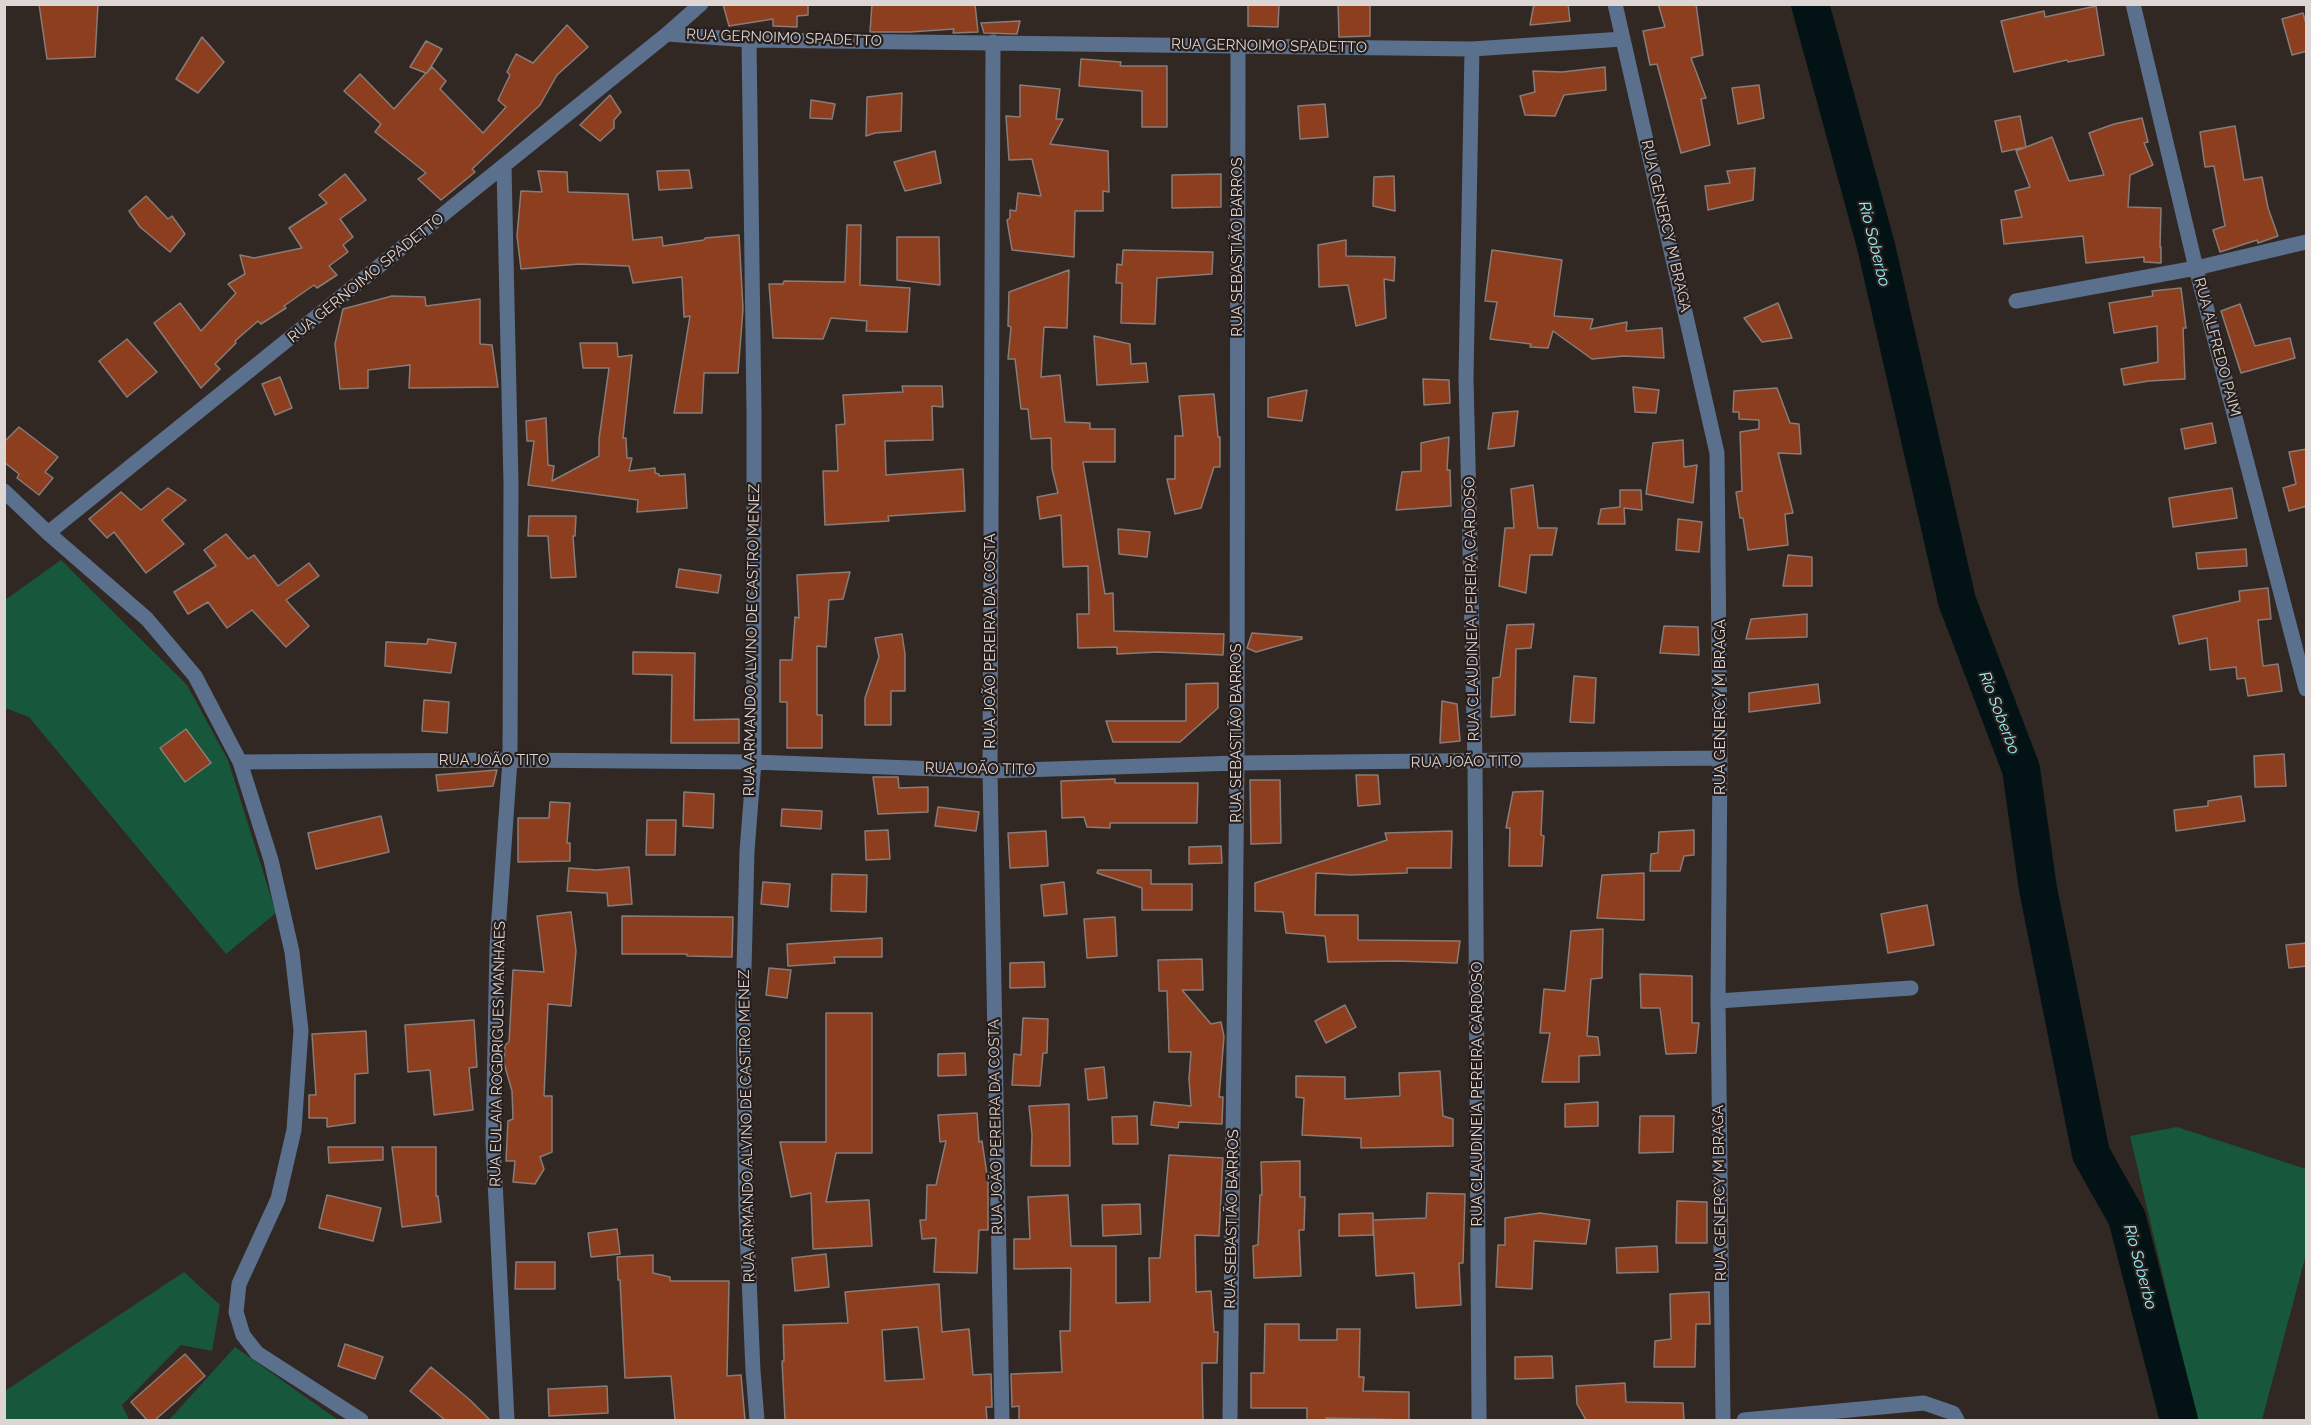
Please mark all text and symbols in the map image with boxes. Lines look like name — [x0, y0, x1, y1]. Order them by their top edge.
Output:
street label: RUA GERNOIMO SPADETTO — [686, 26, 882, 50]
street label: RUA GERNOIMO SPADETTO — [1171, 35, 1367, 57]
street label: RUA GENERCY M BRAGA — [1637, 138, 1695, 314]
street label: RUA SEBASTIÃO BARROS — [1228, 157, 1246, 337]
water label: Rio Soberbo — [1854, 199, 1894, 289]
street label: RUA GERNOIMO SPADETTO — [284, 209, 448, 347]
street label: RUA ALFREDO PAIM — [2190, 276, 2244, 418]
street label: RUA CLAUDINEIA PEREIRA CARDOSO — [1461, 476, 1483, 742]
street label: RUA ARMANDO ALVINO DE CASTRO MENEZ — [740, 484, 764, 796]
street label: RUA JOÃO PEREIRA DA COSTA — [981, 533, 999, 749]
street label: RUA GENERCY M BRAGA — [1711, 619, 1729, 795]
street label: RUA SEBASTIÃO BARROS — [1227, 643, 1245, 823]
water label: Rio Soberbo — [1974, 669, 2024, 757]
street label: RUA JOÃO TITO — [439, 751, 549, 769]
street label: RUA JOÃO TITO — [1411, 752, 1521, 772]
street label: RUA JOÃO TITO — [925, 759, 1035, 779]
street label: RUA EULAIA ROGDRIGUES MANHAES — [487, 921, 509, 1187]
street label: RUA CLAUDINEIA PEREIRA CARDOSO — [1468, 962, 1486, 1226]
street label: RUA ARMANDO ALVINO DE CASTRO MENEZ — [735, 970, 759, 1282]
street label: RUA JOÃO PEREIRA DA COSTA — [985, 1019, 1007, 1235]
street label: RUA GENERCY M BRAGA — [1709, 1105, 1731, 1281]
street label: RUA SEBASTIÃO BARROS — [1221, 1129, 1243, 1309]
water label: Rio Soberbo — [2119, 1222, 2161, 1312]

